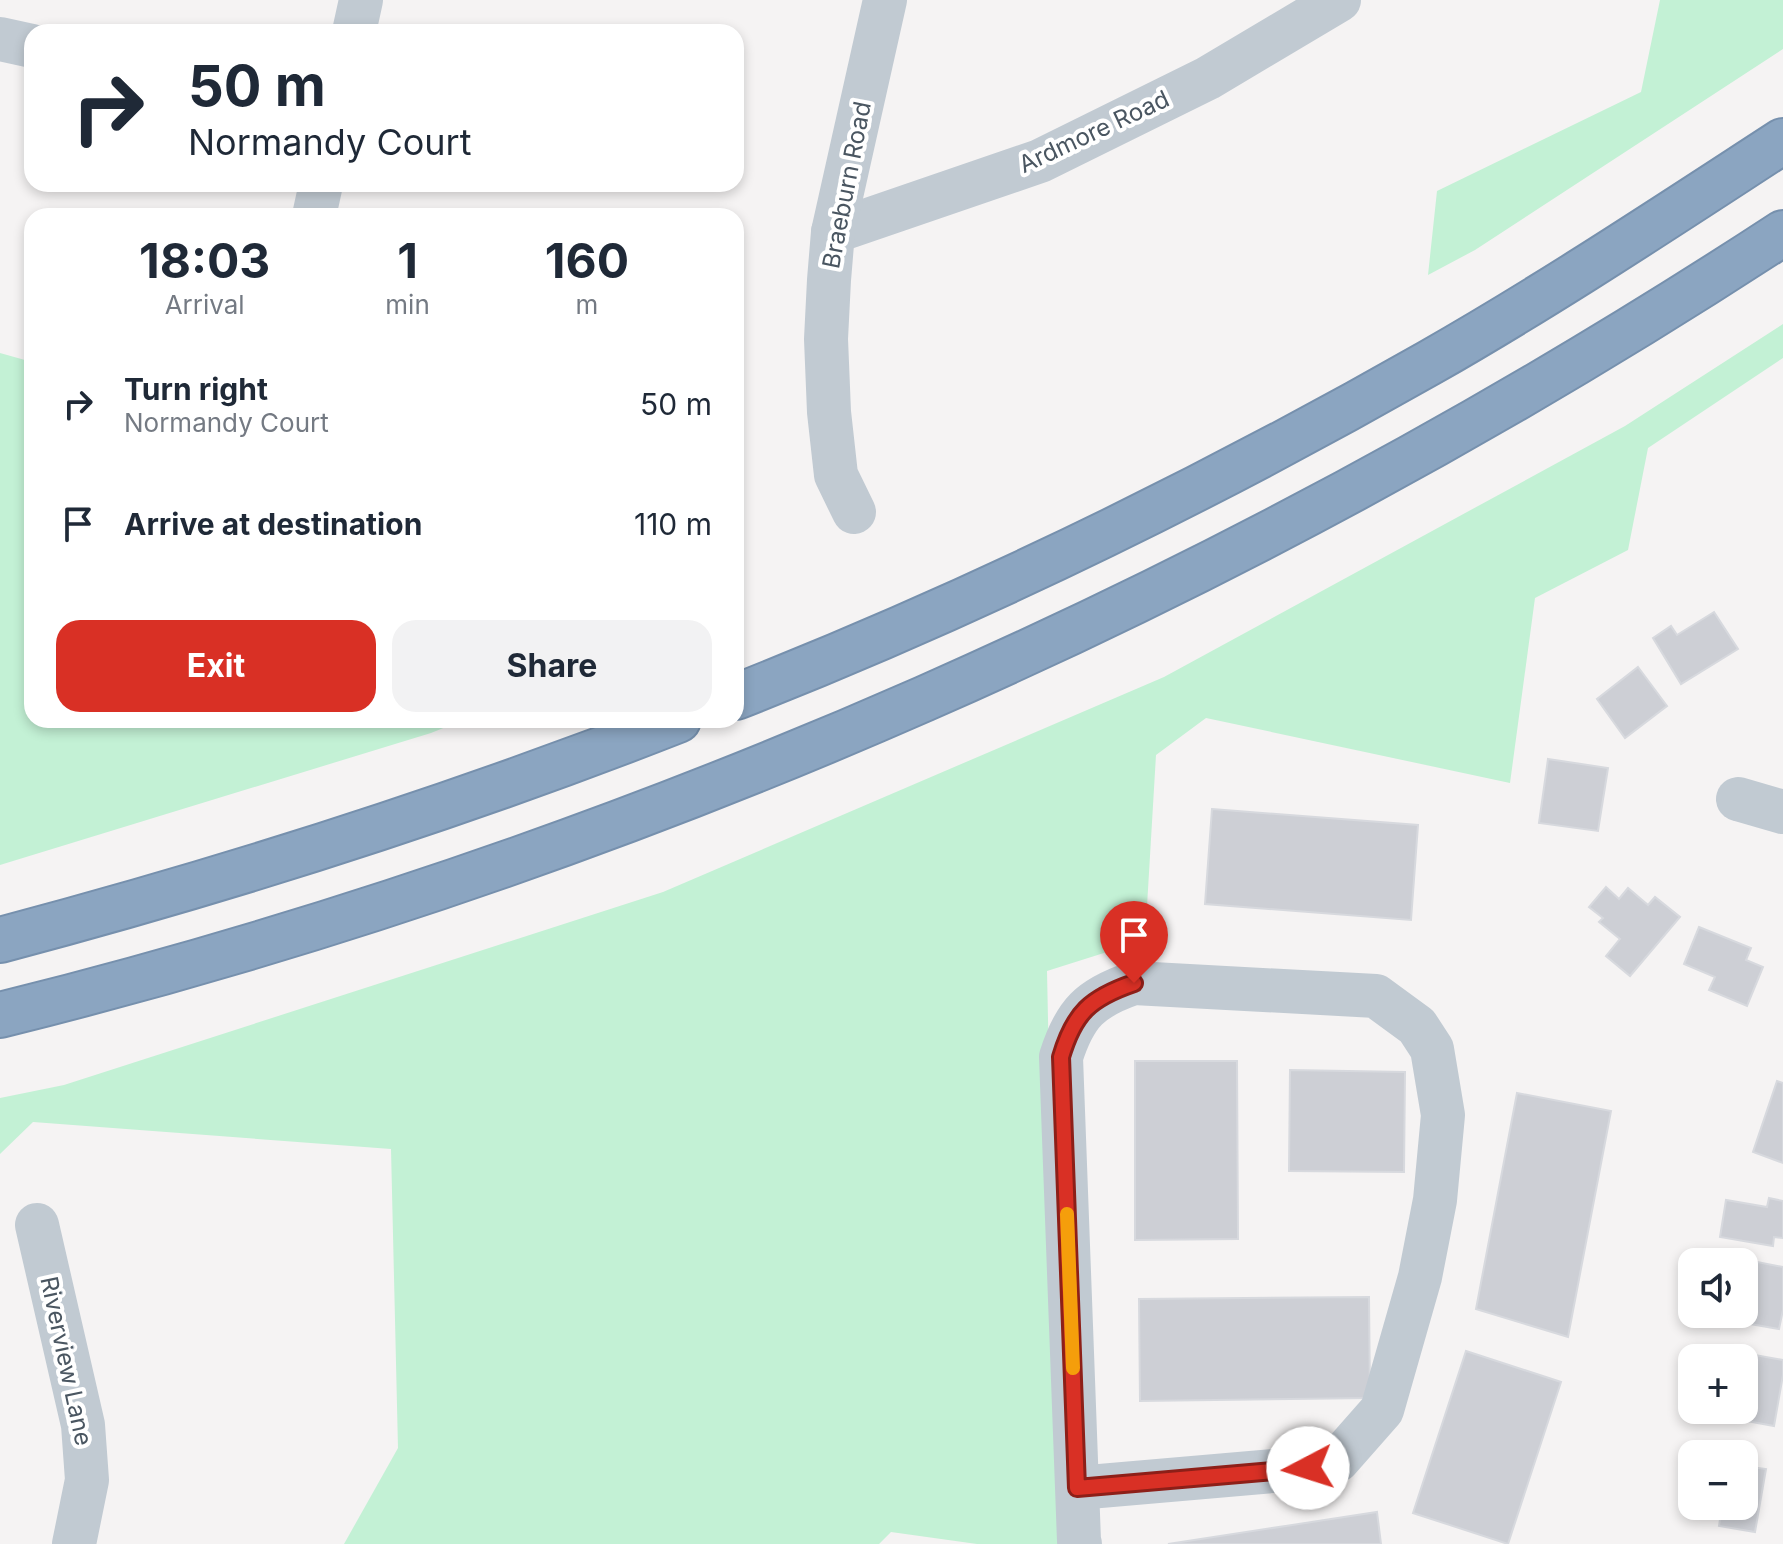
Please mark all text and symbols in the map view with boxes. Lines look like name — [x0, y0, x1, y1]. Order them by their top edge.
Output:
text: 50 m — [188, 52, 326, 120]
icon: right — [56, 56, 160, 160]
street label: Ardmore Road — [1014, 84, 1174, 179]
street label: Braeburn Road — [816, 99, 877, 271]
text: Normandy Court — [188, 120, 471, 164]
text: 18:03 — [139, 231, 270, 290]
text: 1 — [397, 231, 418, 290]
text: 160 — [545, 231, 629, 290]
text: Arrival — [165, 289, 245, 320]
text: min — [385, 289, 430, 320]
text: m — [575, 289, 598, 320]
text: Turn right — [124, 371, 268, 407]
icon: right — [56, 382, 100, 426]
text: 50 m — [640, 386, 712, 422]
text: Normandy Court — [124, 407, 329, 438]
icon: arrive — [56, 502, 100, 546]
text: Arrive at destination — [124, 506, 422, 542]
text: 110 m — [634, 506, 712, 542]
button: Exit — [56, 620, 376, 712]
button: Share — [392, 620, 712, 712]
pin — [1100, 901, 1168, 983]
icon: arrive — [1112, 913, 1156, 957]
map controls — [1678, 1248, 1758, 1520]
button: sound — [1678, 1248, 1758, 1328]
street label: Riverview Lane — [34, 1274, 99, 1448]
button: + — [1678, 1344, 1758, 1424]
position arrow — [1266, 1426, 1350, 1510]
button: − — [1678, 1440, 1758, 1520]

